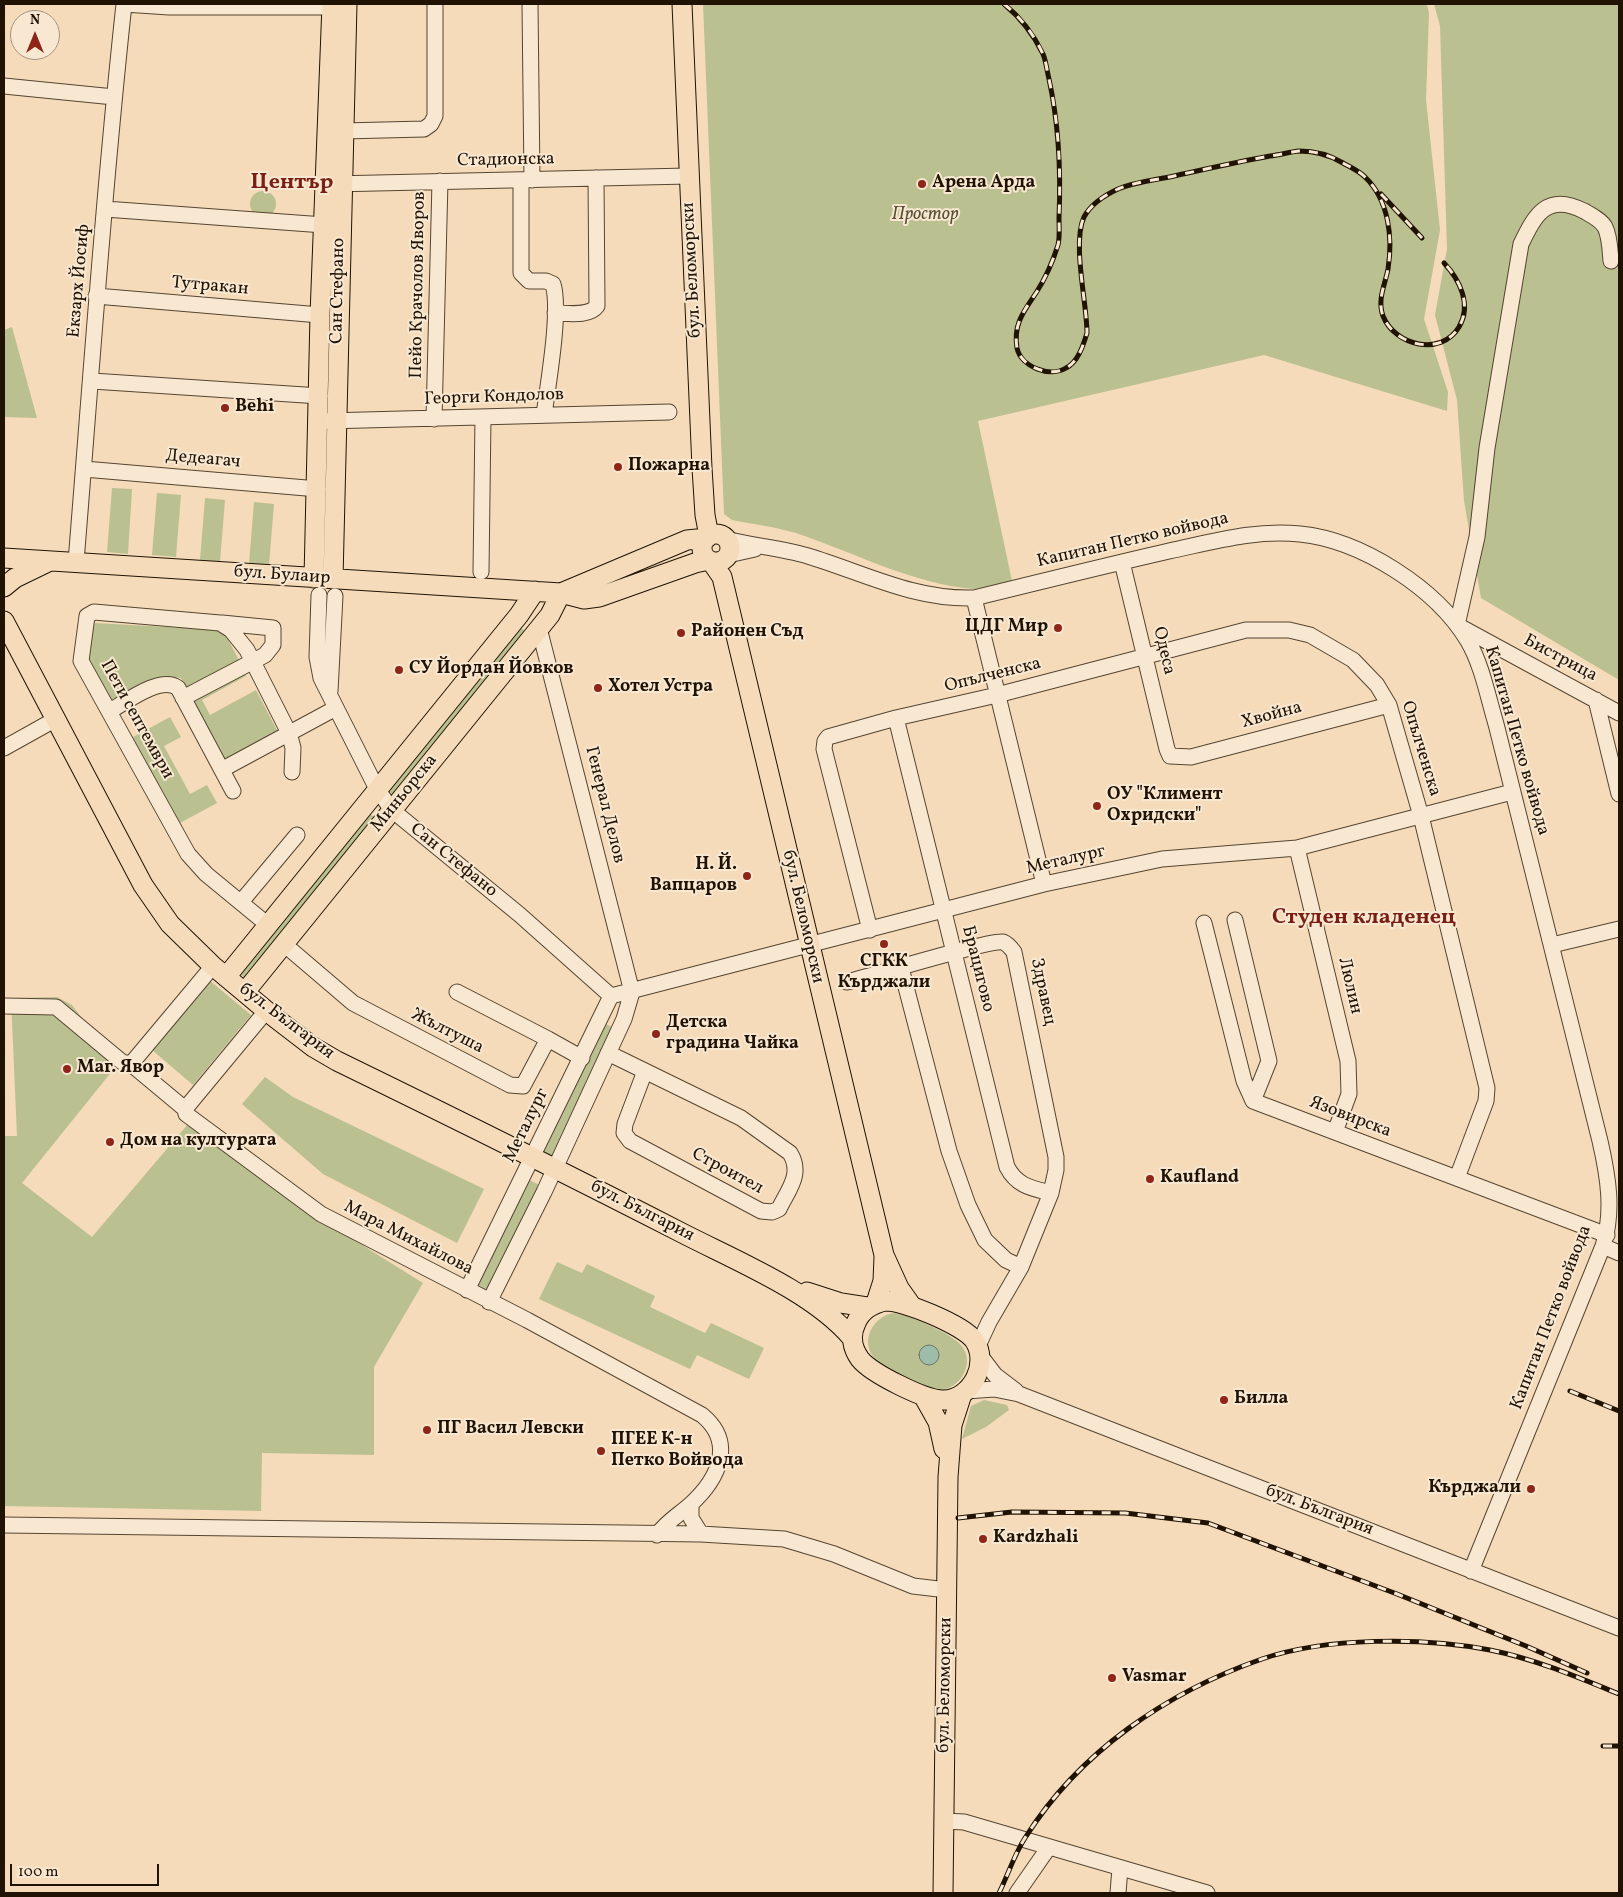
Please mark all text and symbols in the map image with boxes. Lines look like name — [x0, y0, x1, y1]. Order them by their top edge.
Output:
north arrow — [10, 10, 60, 60]
text: N — [30, 11, 40, 30]
street label: Стадионска — [457, 149, 555, 173]
district label: Център — [251, 171, 333, 197]
place label: Арена Арда — [932, 173, 1035, 195]
marker: Арена Арда — [916, 178, 928, 190]
street label: Пейо Крачолов Яворов — [407, 191, 431, 379]
street label: бул. Беломорски — [679, 202, 707, 338]
park label: Простор — [892, 205, 958, 227]
street label: Екзарх Йосиф — [64, 223, 96, 339]
street label: Сан Стефано — [327, 238, 351, 344]
street label: Тутракан — [171, 273, 249, 301]
street label: Георги Кондолов — [424, 385, 564, 411]
place label: Behi — [235, 397, 274, 419]
marker: Behi — [219, 402, 231, 414]
street label: Дедеагач — [165, 446, 241, 474]
place label: Пожарна — [628, 456, 710, 478]
marker: Пожарна — [612, 461, 624, 473]
street label: Капитан Петко войвода — [1035, 508, 1231, 574]
street label: бул. Булаир — [233, 562, 331, 590]
place label: ЦДГ Мир — [965, 617, 1048, 639]
place label: Районен Съд — [691, 622, 804, 644]
marker: ЦДГ Мир — [1052, 622, 1064, 634]
street label: Одеса — [1147, 625, 1179, 677]
marker: Районен Съд — [675, 627, 687, 639]
street label: Бистрица — [1519, 631, 1601, 687]
street label: Капитан Петко войвода — [1479, 644, 1553, 838]
street label: Опълченска — [942, 654, 1044, 698]
street label: Пети септември — [94, 657, 178, 783]
place label: СУ Йордан Йовков — [409, 659, 574, 681]
marker: СУ Йордан Йовков — [393, 664, 405, 676]
place label: Хотел Устра — [608, 677, 713, 699]
marker: Хотел Устра — [592, 682, 604, 694]
street label: Хвойна — [1239, 698, 1305, 734]
street label: Опълченска — [1395, 699, 1445, 799]
street label: Генерал Делов — [579, 744, 629, 866]
street label: Миньорска — [367, 751, 443, 837]
place label: ОУ "Климент Охридски" — [1107, 785, 1223, 828]
marker: ОУ "Климент Охридски" — [1091, 800, 1103, 812]
street label: Сан Стефано — [405, 819, 501, 903]
street label: Металург — [1024, 841, 1108, 881]
street label: бул. Беломорски — [776, 848, 828, 986]
place label: Н. Й. Вапцаров — [650, 855, 737, 898]
marker: Н. Й. Вапцаров — [741, 870, 753, 882]
district label: Студен кладенец — [1272, 906, 1456, 932]
street label: Брацигово — [956, 923, 998, 1015]
marker: СГКК Кърджали — [878, 938, 890, 950]
place label: СГКК Кърджали — [838, 952, 930, 994]
street label: Здравец — [1024, 956, 1060, 1028]
street label: Люлин — [1332, 956, 1366, 1016]
street label: бул. България — [234, 979, 338, 1065]
street label: Жълтуша — [407, 1005, 487, 1059]
place label: Детска градина Чайка — [666, 1013, 799, 1056]
marker: Детска градина Чайка — [650, 1028, 662, 1040]
place label: Маг. Явор — [77, 1058, 164, 1080]
marker: Маг. Явор — [61, 1063, 73, 1075]
street label: Металург — [500, 1085, 554, 1167]
street label: Язовирска — [1306, 1093, 1394, 1143]
place label: Дом на културата — [120, 1131, 277, 1153]
marker: Дом на културата — [104, 1136, 116, 1148]
street label: Строител — [687, 1144, 767, 1200]
place label: Kaufland — [1160, 1168, 1239, 1190]
marker: Kaufland — [1144, 1173, 1156, 1185]
street label: бул. България — [586, 1177, 698, 1247]
street label: Мара Михайлова — [340, 1197, 476, 1281]
street label: Капитан Петко войвода — [1507, 1223, 1597, 1413]
place label: Билла — [1234, 1389, 1288, 1411]
marker: Билла — [1218, 1394, 1230, 1406]
place label: ПГ Васил Левски — [437, 1419, 584, 1441]
marker: ПГ Васил Левски — [421, 1424, 433, 1436]
place label: ПГЕЕ К-н Петко Войвода — [611, 1430, 744, 1472]
marker: ПГЕЕ К-н Петко Войвода — [595, 1445, 607, 1457]
place label: Кърджали — [1428, 1478, 1521, 1500]
street label: бул. България — [1262, 1481, 1376, 1541]
marker: Кърджали — [1525, 1483, 1537, 1495]
place label: Kardzhali — [993, 1528, 1079, 1550]
marker: Kardzhali — [977, 1533, 989, 1545]
street label: бул. Беломорски — [934, 1617, 958, 1753]
place label: Vasmar — [1122, 1667, 1187, 1689]
marker: Vasmar — [1106, 1672, 1118, 1684]
scale bar — [12, 1854, 161, 1886]
text: 100 m — [18, 1862, 58, 1883]

